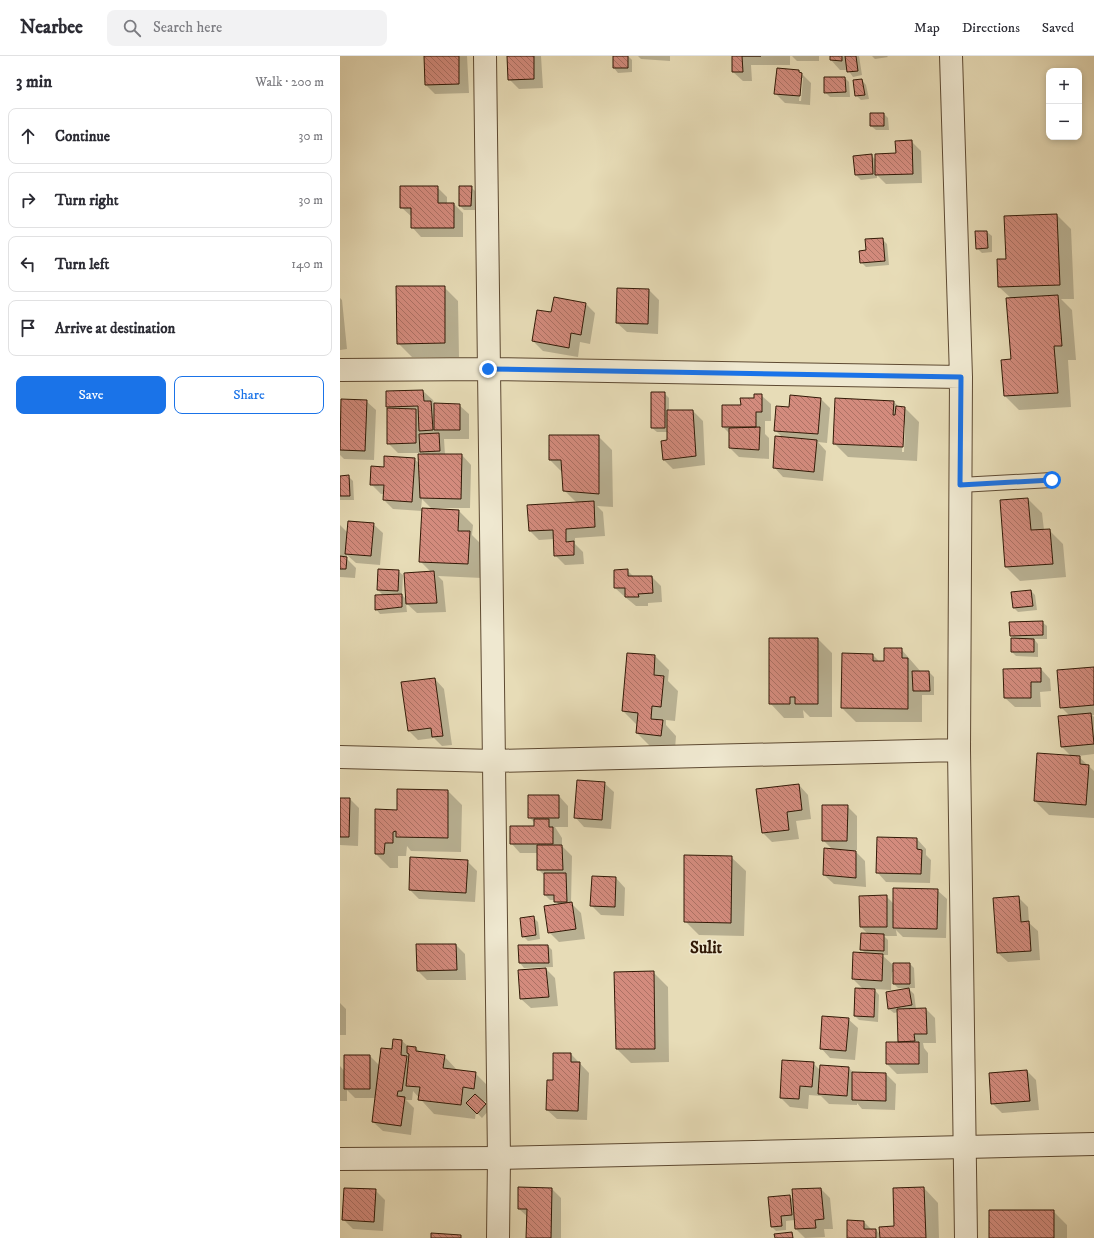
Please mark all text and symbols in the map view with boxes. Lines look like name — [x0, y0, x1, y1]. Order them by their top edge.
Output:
search box — [107, 10, 387, 46]
text: Nearbee — [20, 16, 83, 39]
icon: search — [121, 17, 143, 39]
text: Search here — [153, 18, 222, 37]
text: Map — [914, 19, 940, 37]
text: Directions — [962, 19, 1020, 37]
text: Saved — [1042, 19, 1074, 37]
map controls — [1046, 68, 1082, 140]
button: + — [1046, 68, 1082, 104]
text: 3 min — [16, 71, 52, 93]
text: Walk · 200 m — [255, 74, 324, 90]
button: − — [1046, 104, 1082, 140]
icon: ahead — [17, 125, 39, 147]
text: Continue — [55, 127, 110, 146]
text: 30 m — [299, 128, 323, 144]
icon: right — [17, 189, 39, 211]
text: Turn right — [55, 191, 118, 210]
text: 30 m — [299, 192, 323, 208]
icon: left — [17, 253, 39, 275]
text: Turn left — [55, 255, 109, 274]
text: 140 m — [291, 256, 323, 272]
icon: arrive — [17, 317, 39, 339]
text: Arrive at destination — [55, 319, 175, 338]
route end — [479, 360, 497, 378]
button: Save — [16, 376, 166, 414]
button: Share — [174, 376, 324, 414]
route start — [1043, 471, 1061, 489]
district label: Sulit — [690, 937, 723, 959]

